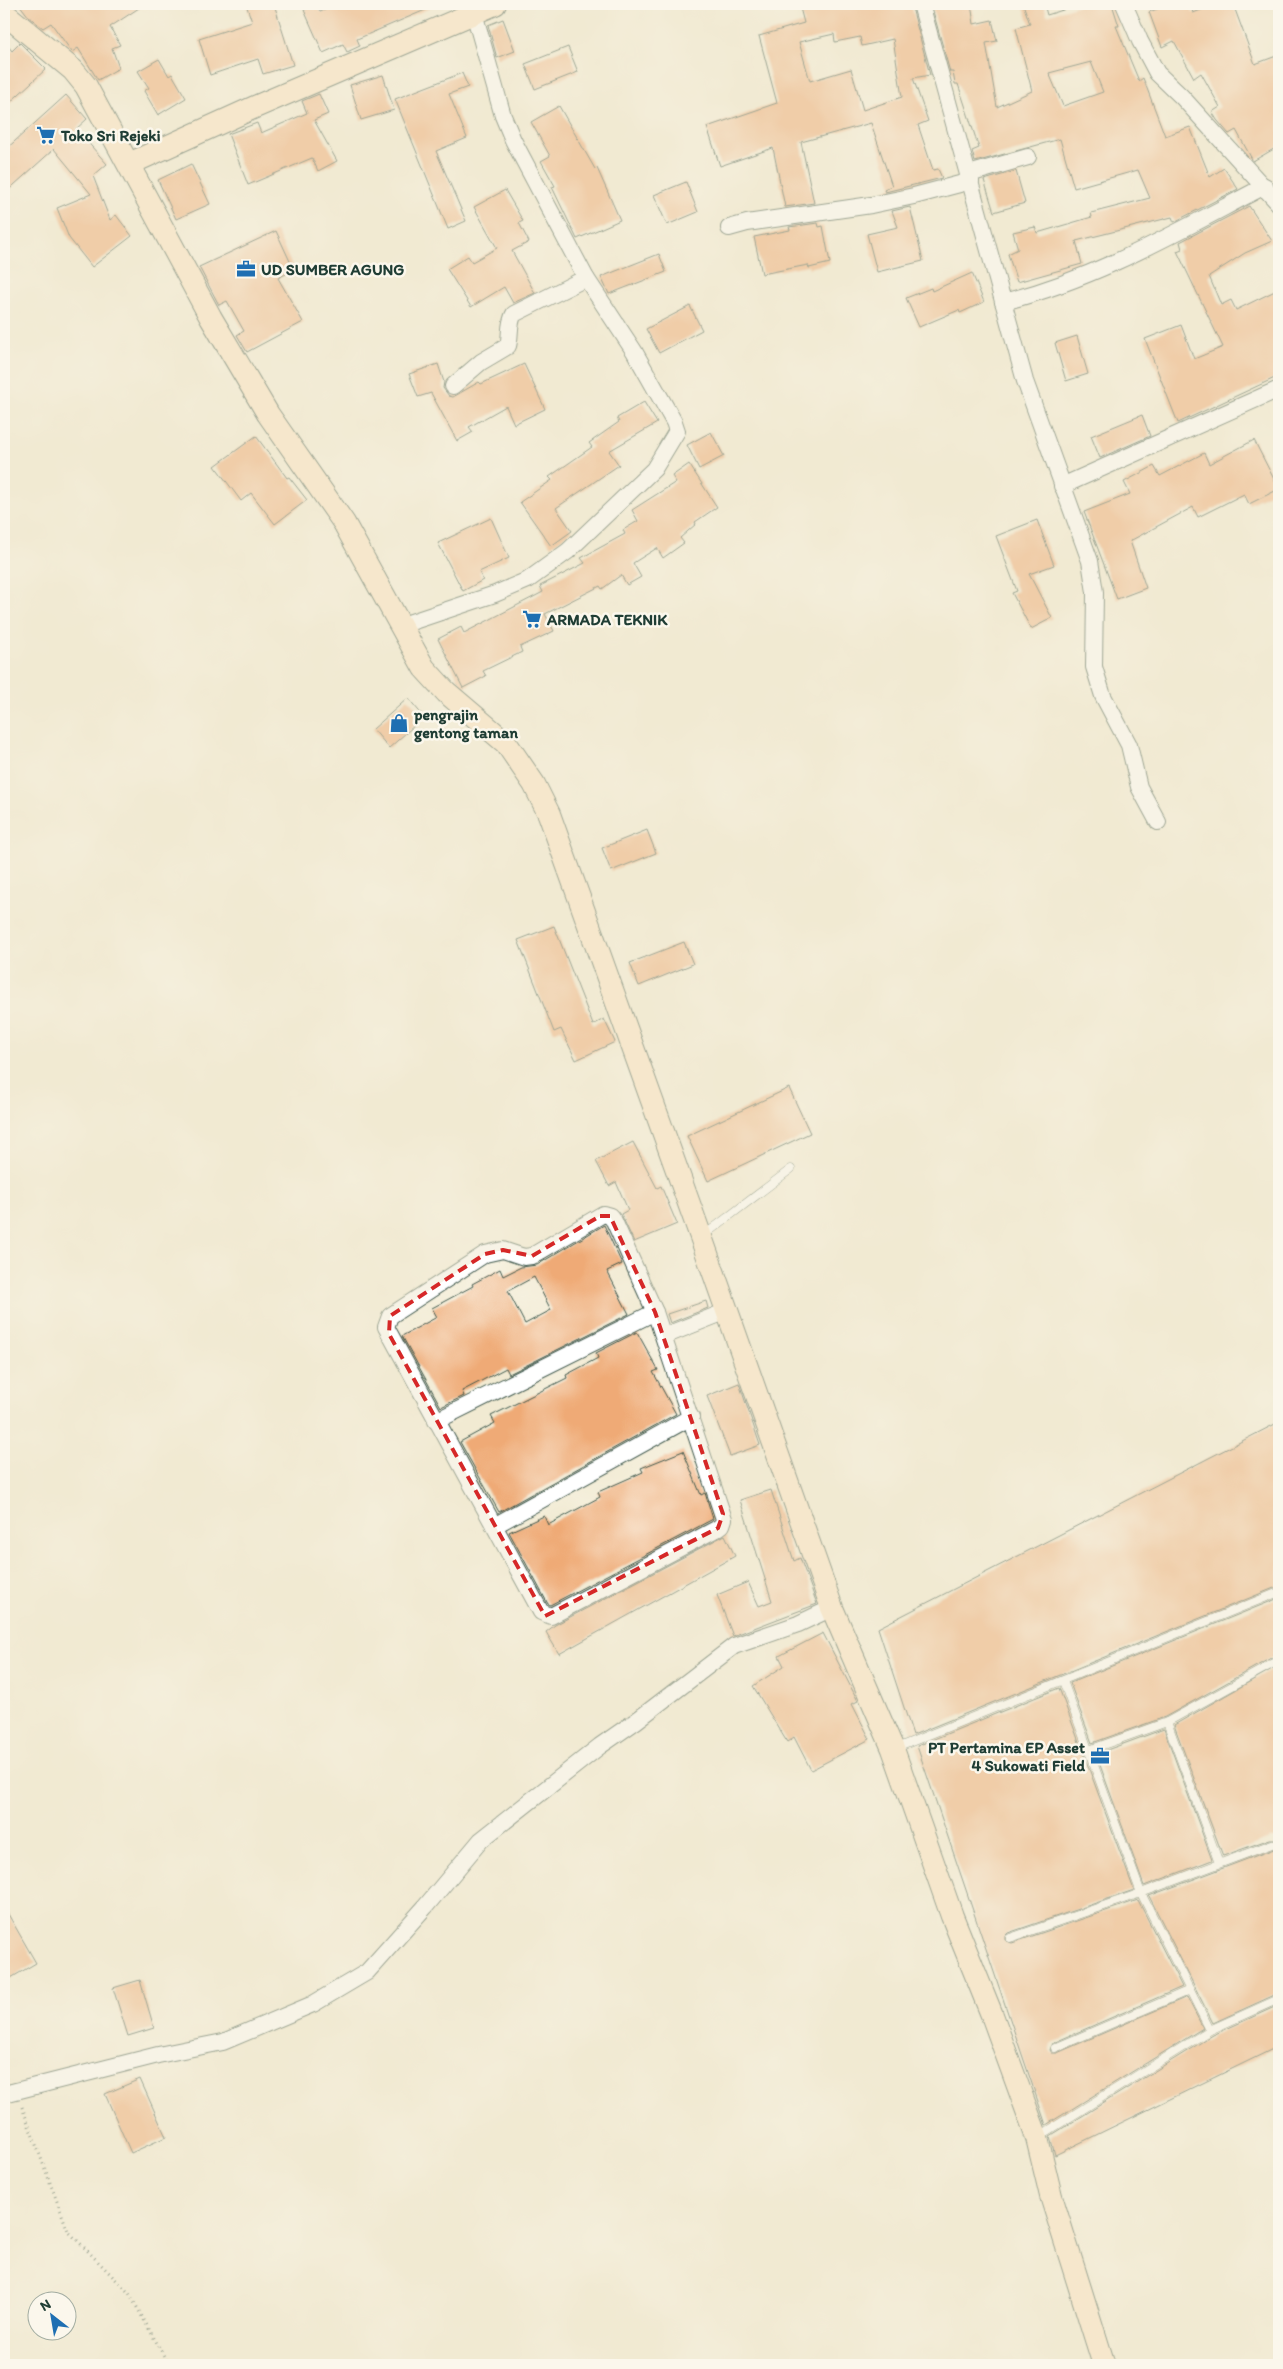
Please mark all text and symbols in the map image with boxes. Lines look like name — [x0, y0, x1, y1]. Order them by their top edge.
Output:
supermarket icon: Toko Sri Rejeki — [35, 124, 57, 146]
place label: Toko Sri Rejeki — [60, 126, 161, 146]
office icon: UD SUMBER AGUNG — [235, 258, 257, 280]
place label: UD SUMBER AGUNG — [261, 260, 404, 279]
supermarket icon: ARMADA TEKNIK — [521, 608, 543, 630]
place label: ARMADA TEKNIK — [546, 610, 668, 629]
place label: pengrajin gentong taman — [413, 705, 518, 743]
shop icon: pengrajin gentong taman — [388, 712, 410, 734]
place label: PT Pertamina EP Asset 4 Sukowati Field — [928, 1738, 1085, 1775]
office icon: PT Pertamina EP Asset 4 Sukowati Field — [1089, 1745, 1111, 1767]
north arrow — [28, 2292, 78, 2342]
text: N — [37, 2296, 54, 2315]

